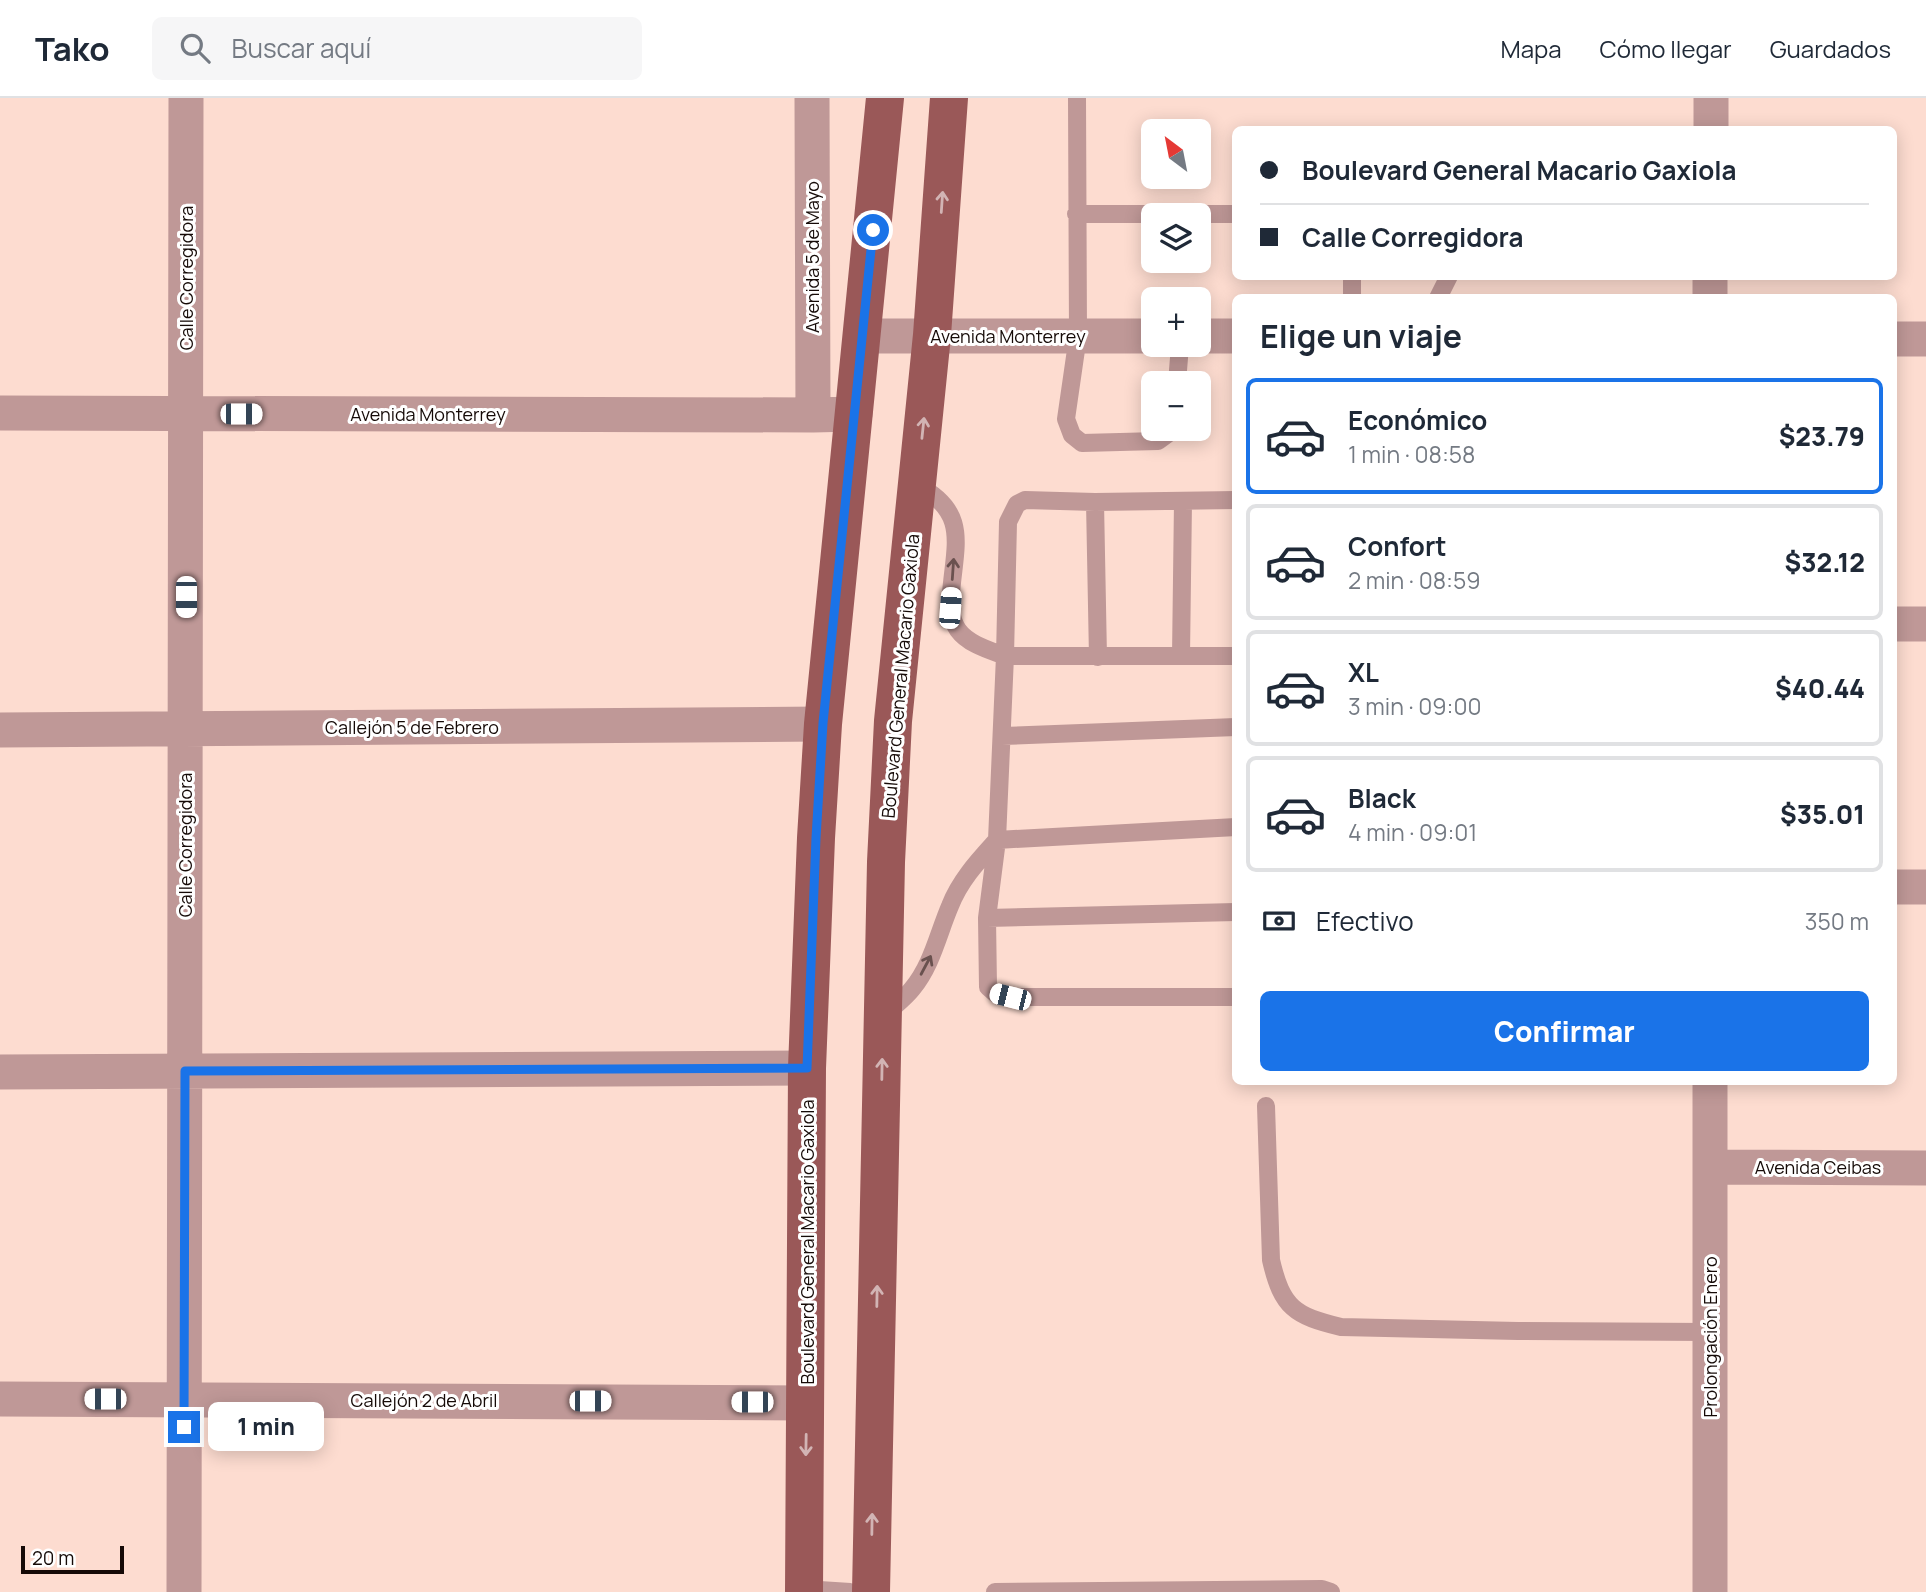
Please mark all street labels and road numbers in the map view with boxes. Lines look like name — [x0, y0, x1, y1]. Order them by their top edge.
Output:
street label: Avenida 5 de Mayo — [800, 181, 824, 333]
street label: Calle Corregidora — [174, 206, 198, 350]
street label: Avenida Monterrey — [930, 324, 1086, 348]
street label: Avenida Monterrey — [350, 402, 506, 426]
street label: Boulevard General Macario Gaxiola — [876, 533, 924, 819]
street label: Callejón 5 de Febrero — [325, 715, 499, 739]
street label: Calle Corregidora — [173, 773, 197, 917]
street label: Boulevard General Macario Gaxiola — [795, 1099, 819, 1385]
street label: Avenida Ceibas — [1755, 1155, 1881, 1179]
street label: Prolongación Enero — [1698, 1256, 1722, 1418]
street label: Callejón 2 de Abril — [351, 1388, 497, 1412]

